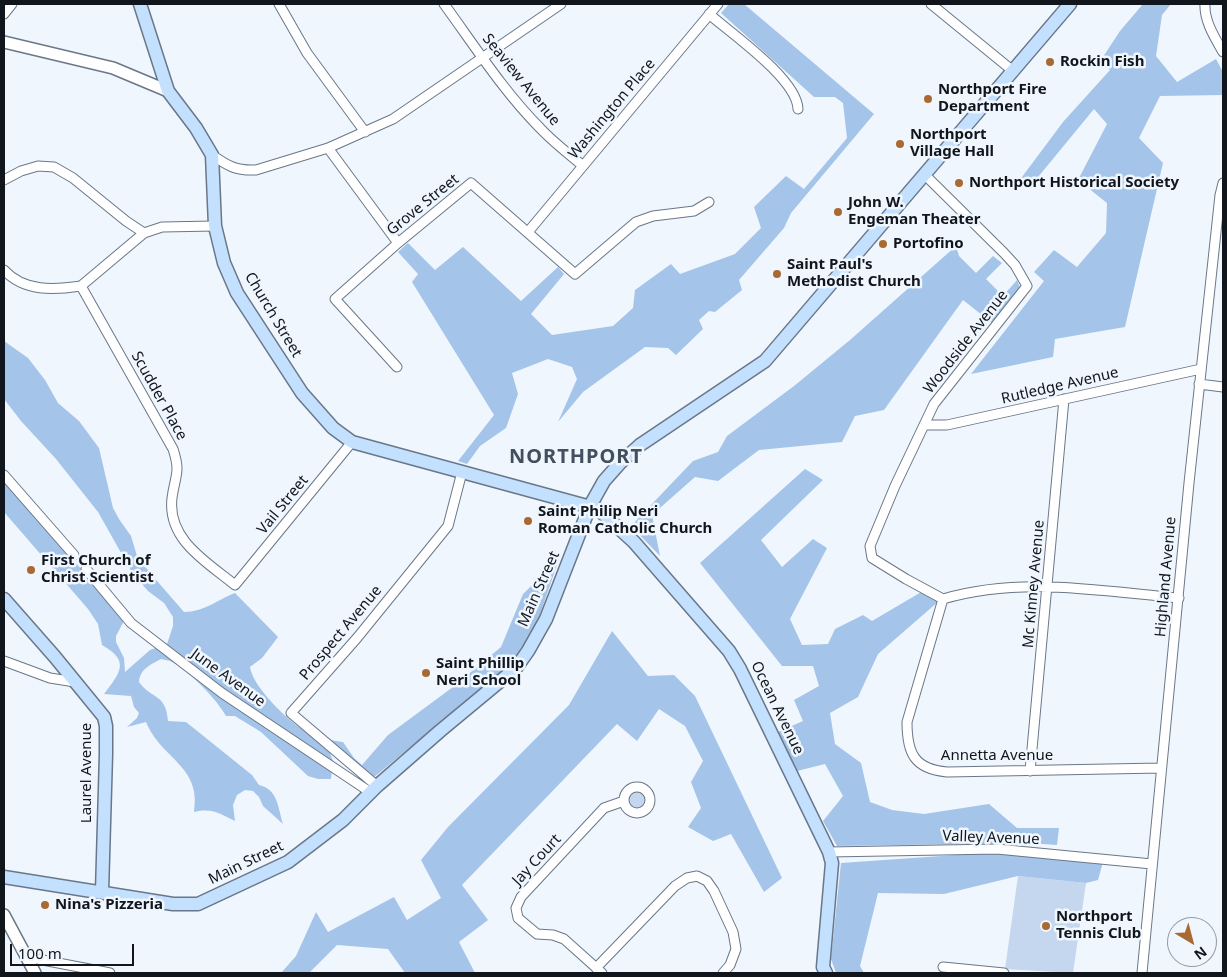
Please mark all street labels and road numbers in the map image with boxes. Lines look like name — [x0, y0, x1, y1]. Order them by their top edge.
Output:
street label: Seaview Avenue — [478, 30, 564, 130]
street label: Washington Place — [565, 55, 659, 163]
street label: Grove Street — [383, 170, 463, 240]
street label: Church Street — [241, 269, 305, 361]
street label: Woodside Avenue — [920, 287, 1012, 397]
street label: Scudder Place — [127, 348, 191, 444]
street label: Rutledge Avenue — [1000, 364, 1120, 408]
street label: Vail Street — [254, 472, 312, 538]
street label: Highland Avenue — [1152, 516, 1180, 638]
street label: Mc Kinney Avenue — [1019, 519, 1049, 649]
street label: Main Street — [514, 548, 564, 630]
street label: Prospect Avenue — [296, 582, 386, 684]
street label: June Avenue — [187, 645, 269, 711]
street label: Ocean Avenue — [747, 658, 807, 758]
street label: Laurel Avenue — [78, 723, 96, 823]
street label: Annetta Avenue — [941, 747, 1053, 765]
street label: Valley Avenue — [942, 827, 1040, 849]
street label: Jay Court — [509, 831, 565, 889]
street label: Main Street — [206, 837, 286, 889]

